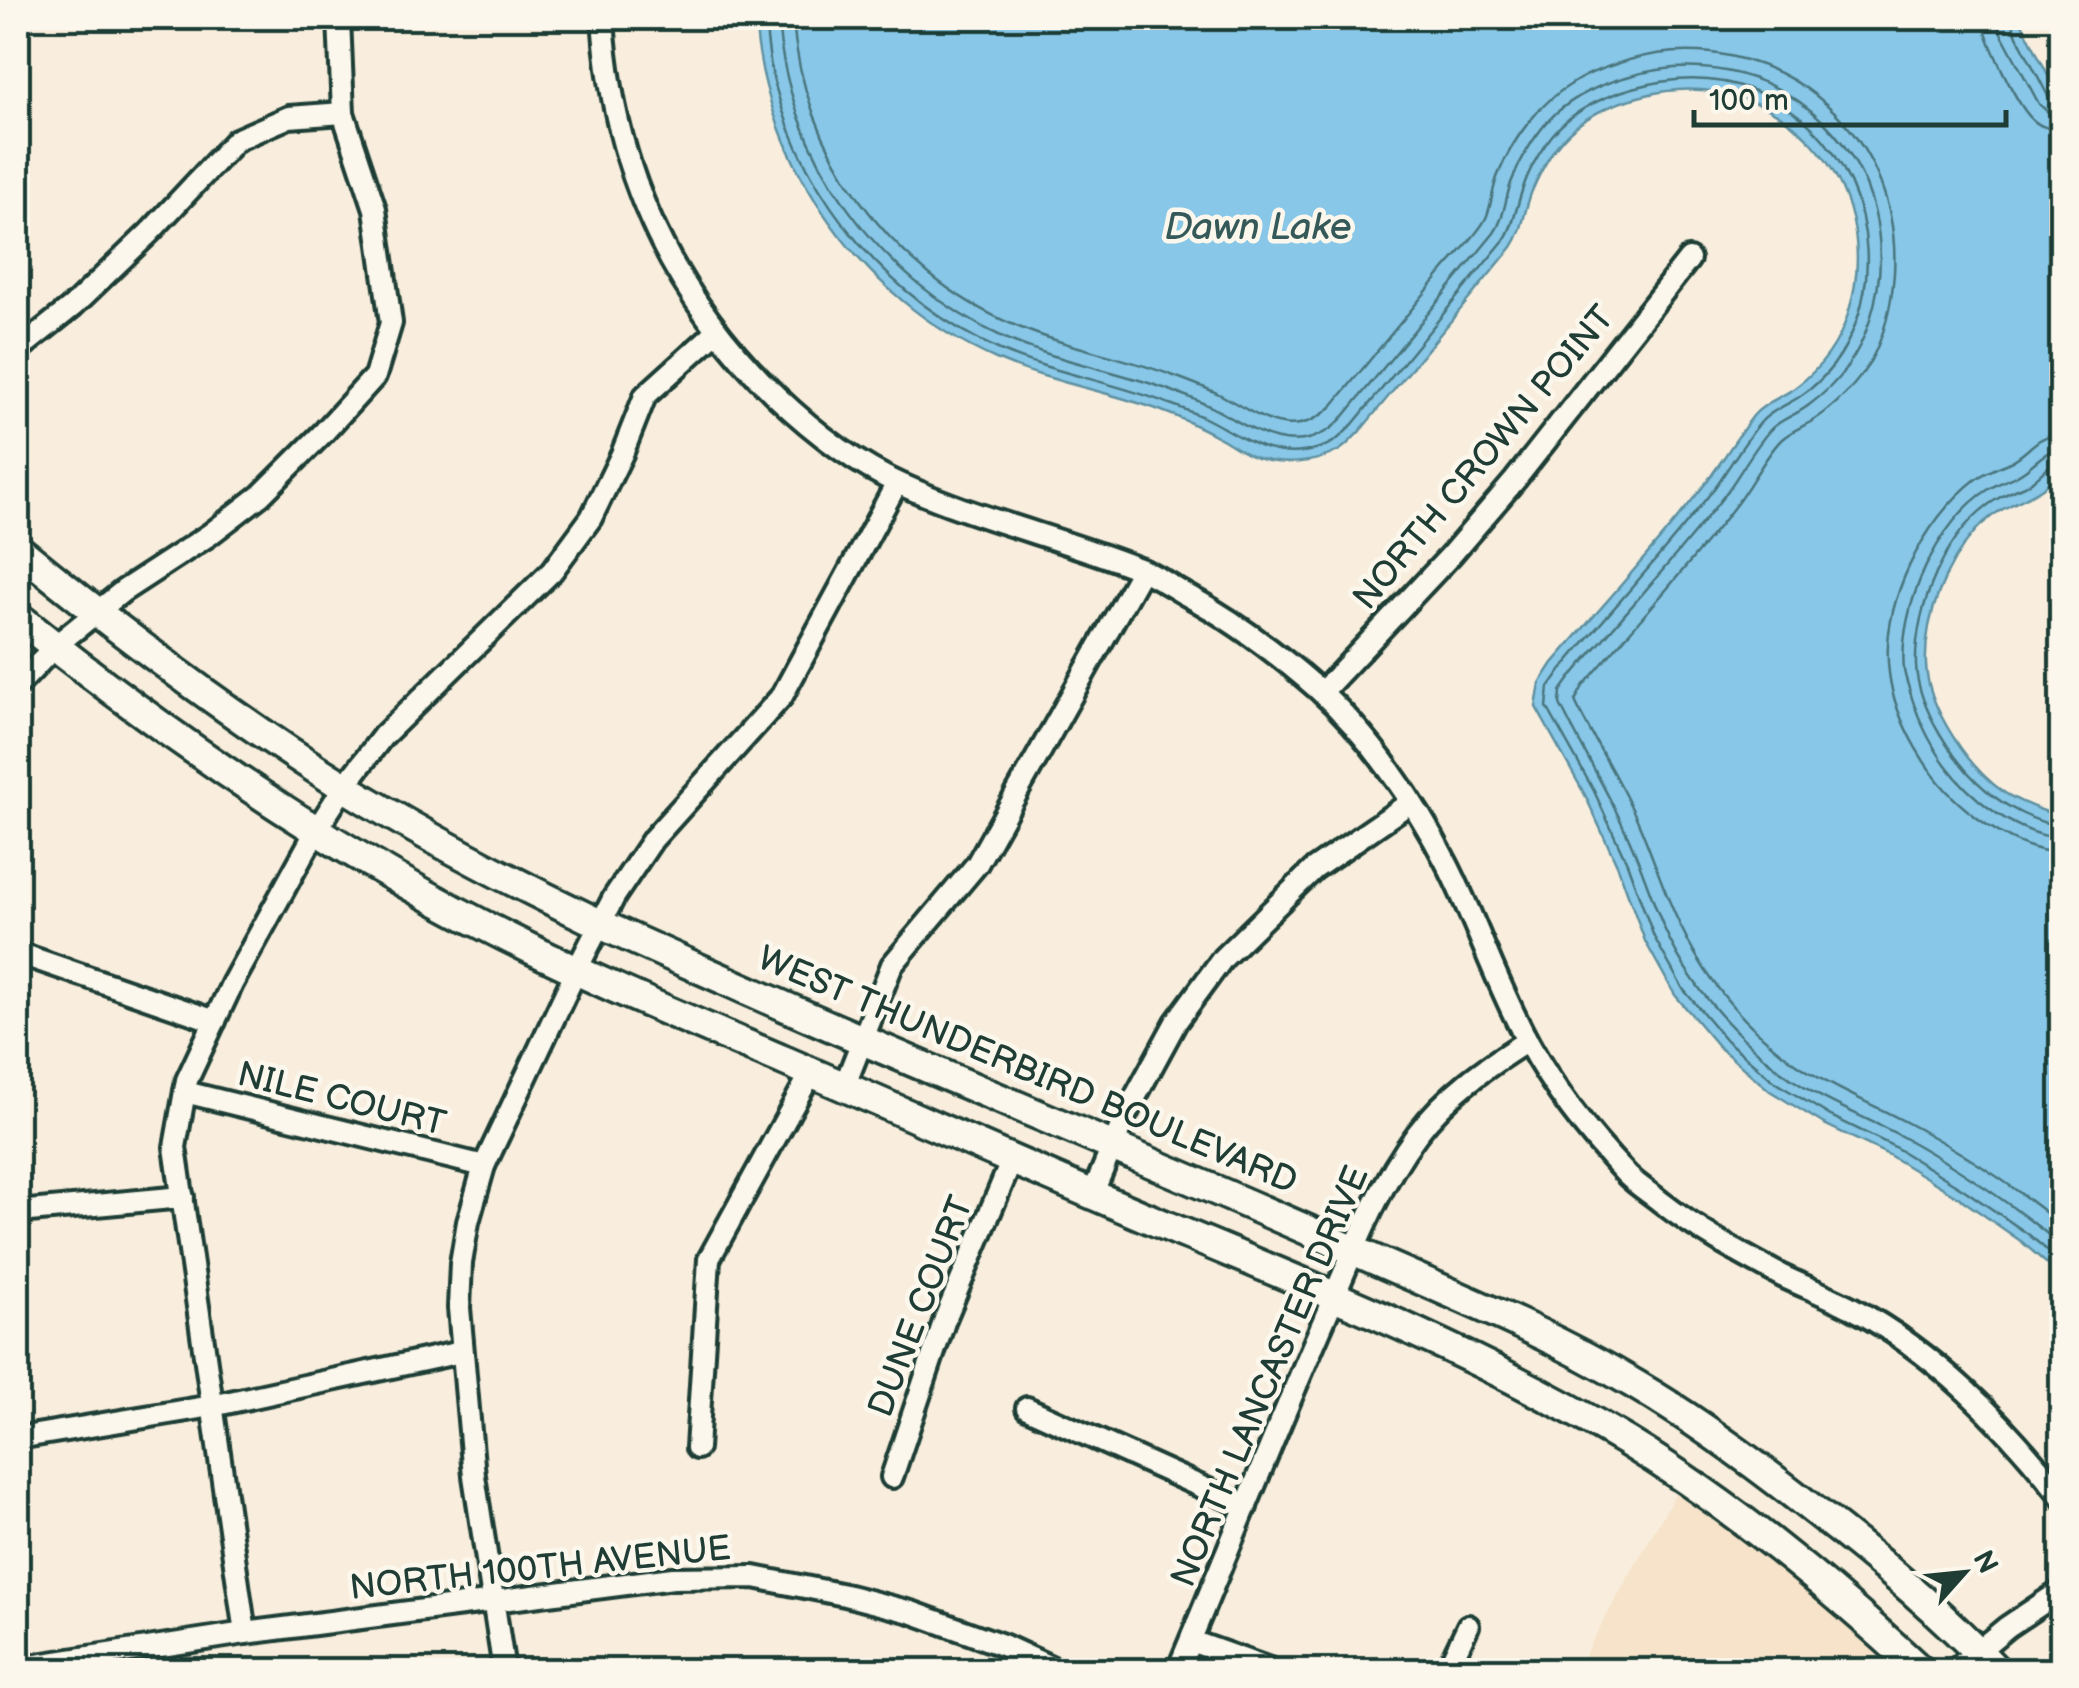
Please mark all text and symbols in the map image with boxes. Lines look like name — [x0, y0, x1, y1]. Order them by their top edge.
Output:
scale bar — [1694, 65, 2006, 127]
text: 100 m — [1709, 83, 1789, 119]
water label: Dawn Lake — [1164, 205, 1352, 250]
street label: NORTH CROWN POINT — [1344, 297, 1624, 619]
street label: WEST THUNDERBIRD BOULEVARD — [751, 937, 1304, 1204]
street label: NILE COURT — [233, 1053, 450, 1146]
street label: NORTH LANCASTER DRIVE — [1162, 1160, 1379, 1593]
street label: DUNE COURT — [860, 1190, 983, 1423]
north arrow — [1914, 1523, 2014, 1623]
street label: NORTH 100TH AVENUE — [348, 1527, 733, 1610]
text: N — [1965, 1545, 2004, 1579]

